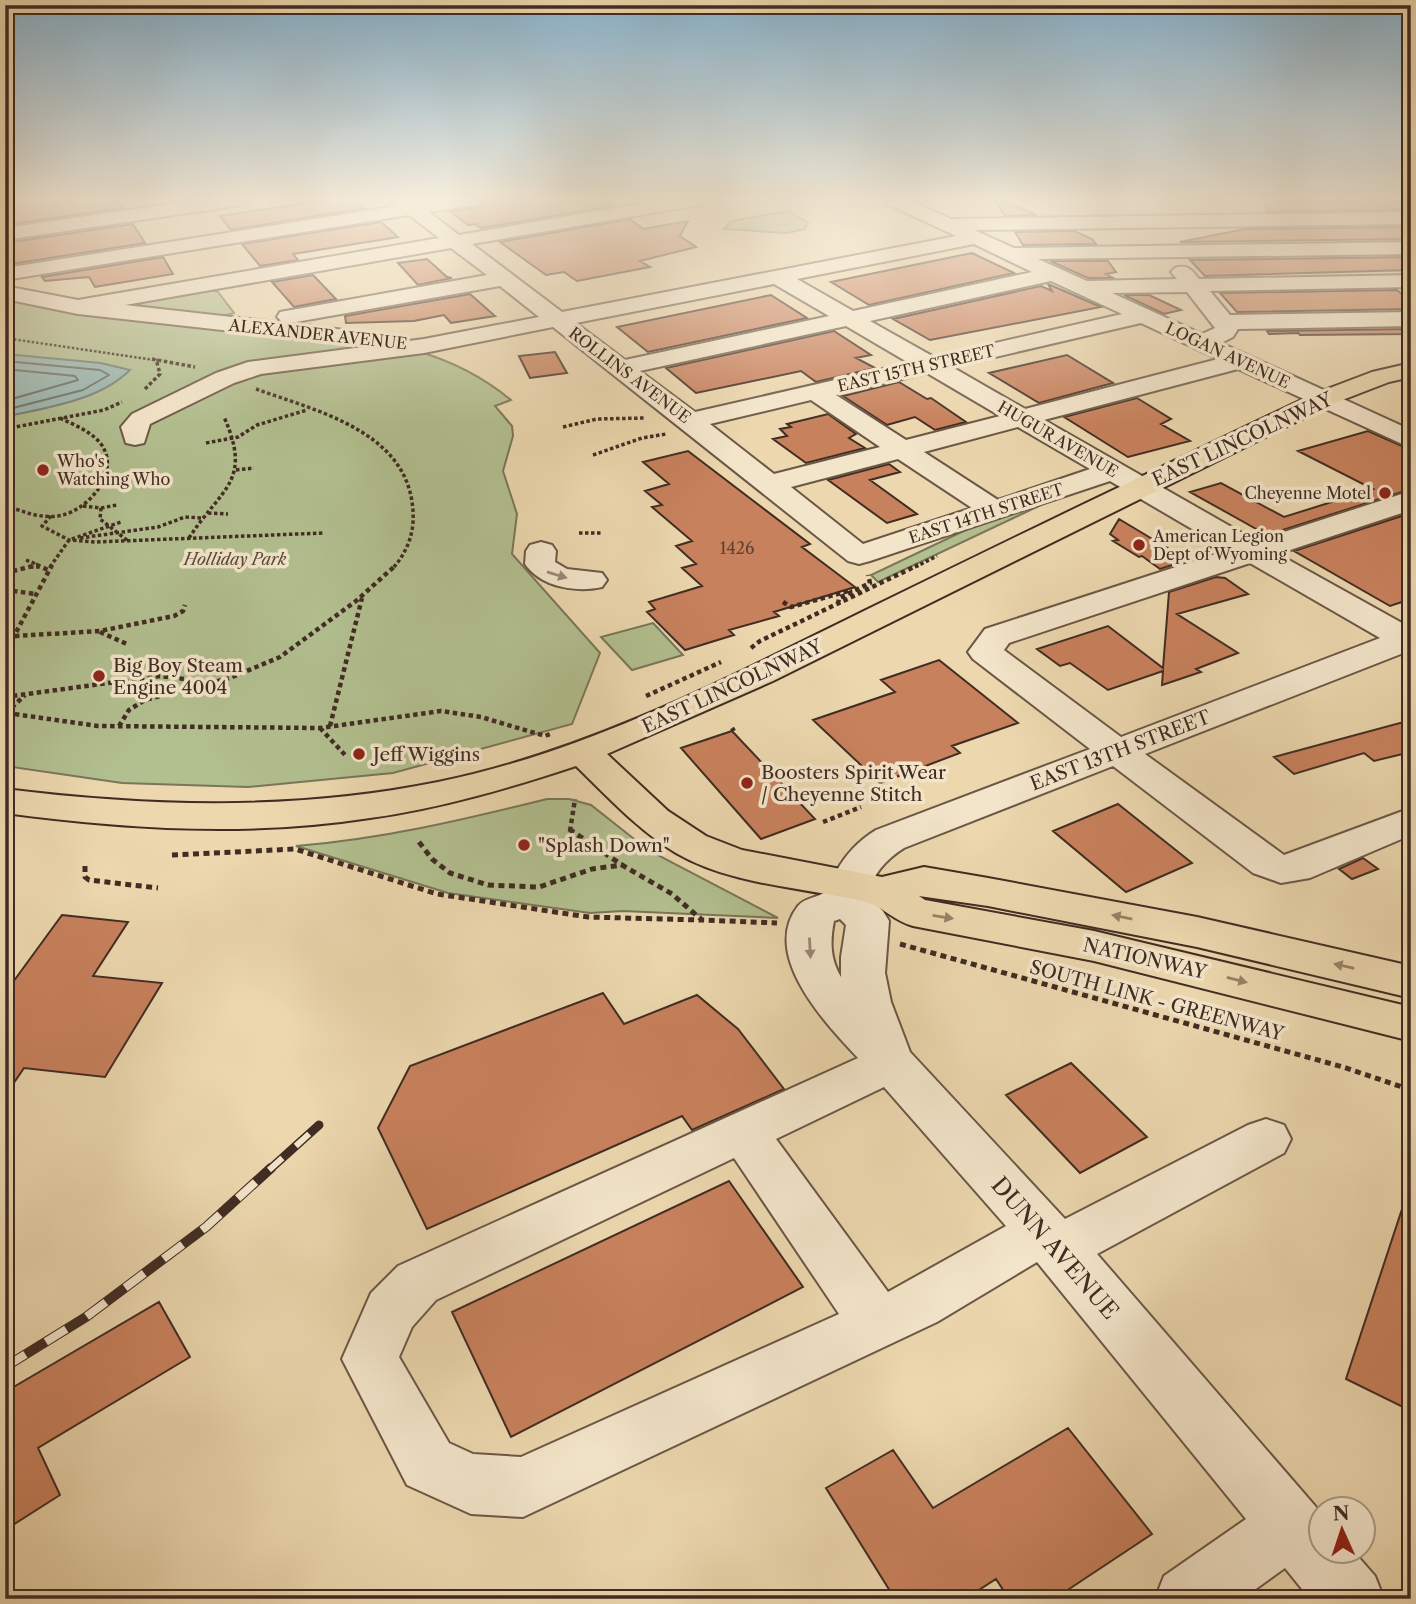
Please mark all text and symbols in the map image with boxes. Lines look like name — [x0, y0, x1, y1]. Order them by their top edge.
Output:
street label: ALEXANDER AVENUE — [227, 315, 408, 353]
street label: LOGAN AVENUE — [1163, 317, 1293, 393]
street label: ROLLINS AVENUE — [565, 323, 695, 427]
street label: EAST 15TH STREET — [835, 340, 997, 396]
street label: EAST LINCOLNWAY — [1148, 387, 1337, 491]
street label: HUGUR AVENUE — [994, 396, 1122, 482]
place label: Who's Watching Who — [56, 451, 171, 489]
marker: Who's Watching Who — [35, 462, 51, 478]
street label: EAST 14TH STREET — [906, 479, 1066, 547]
place label: Cheyenne Motel — [1244, 483, 1371, 503]
marker: Cheyenne Motel — [1377, 485, 1393, 501]
place label: American Legion Dept of Wyoming — [1152, 526, 1288, 564]
marker: American Legion Dept of Wyoming — [1131, 537, 1147, 553]
house number: 1426 — [720, 538, 754, 558]
park label: Holliday Park — [182, 549, 287, 569]
one-way arrow — [547, 570, 568, 580]
street label: EAST LINCOLNWAY — [638, 634, 827, 738]
place label: Big Boy Steam Engine 4004 — [113, 654, 243, 699]
marker: Big Boy Steam Engine 4004 — [91, 668, 107, 684]
street label: EAST 13TH STREET — [1027, 705, 1214, 795]
place label: Jeff Wiggins — [370, 743, 480, 766]
marker: Jeff Wiggins — [351, 746, 367, 762]
place label: Boosters Spirit Wear / Cheyenne Stitch — [761, 761, 946, 806]
marker: Boosters Spirit Wear / Cheyenne Stitch — [739, 775, 755, 791]
place label: "Splash Down" — [538, 834, 670, 857]
marker: "Splash Down" — [516, 837, 532, 853]
one-way arrow — [1111, 911, 1133, 922]
one-way arrow — [932, 912, 954, 923]
street label: NATIONWAY — [1081, 933, 1209, 984]
one-way arrow — [804, 937, 815, 959]
street label: SOUTH LINK - GREENWAY — [1027, 955, 1287, 1046]
one-way arrow — [1333, 960, 1355, 971]
one-way arrow — [1226, 975, 1248, 986]
street label: DUNN AVENUE — [986, 1171, 1124, 1325]
north arrow — [1308, 1496, 1378, 1566]
text: N — [1332, 1502, 1350, 1525]

